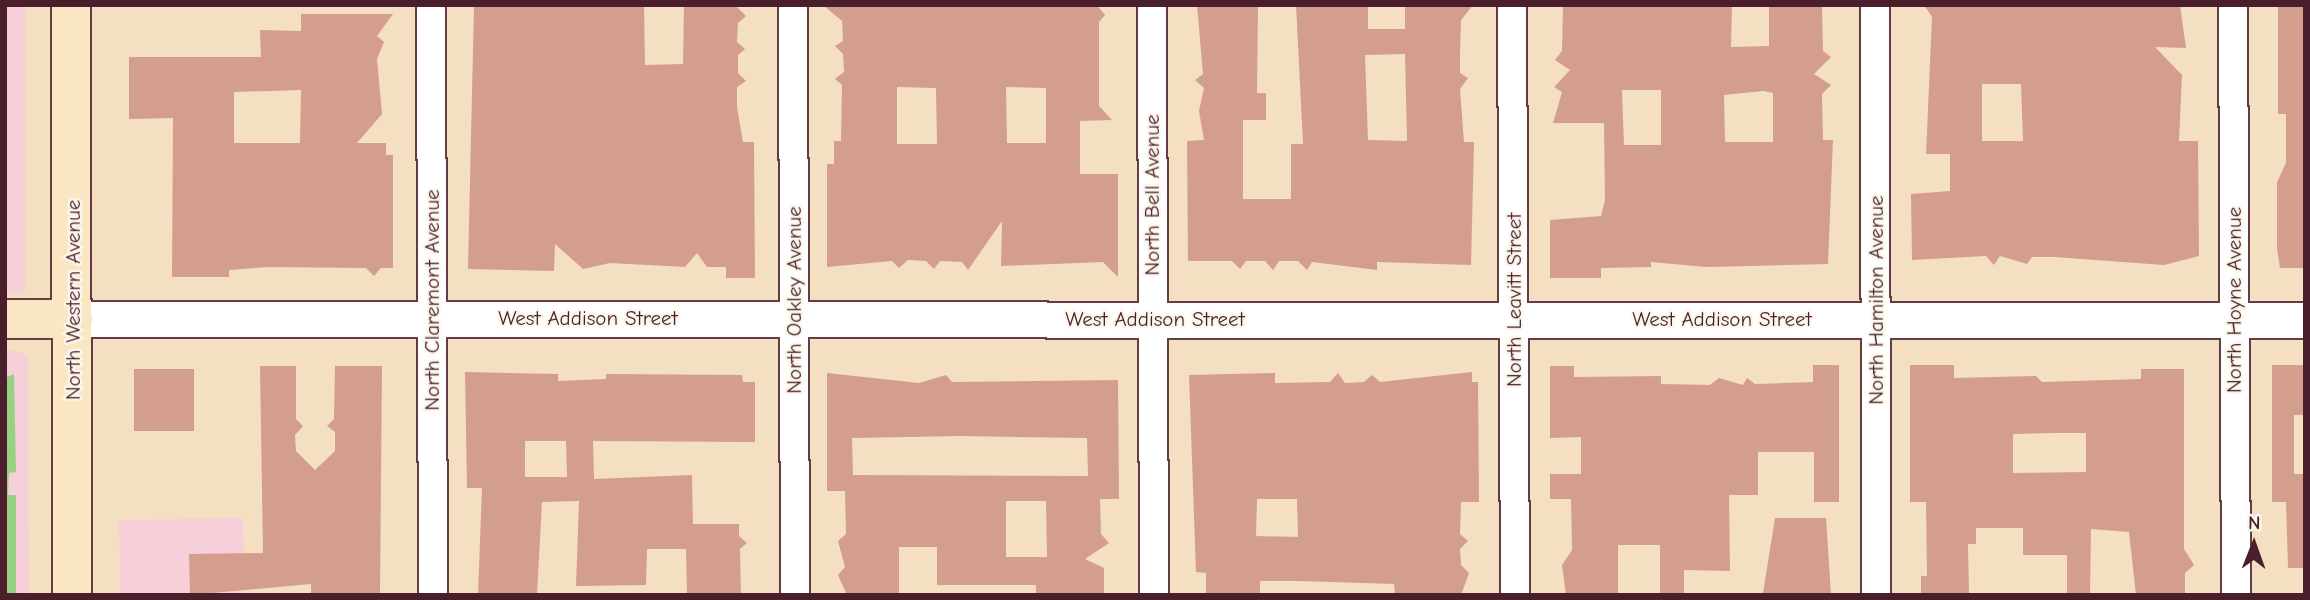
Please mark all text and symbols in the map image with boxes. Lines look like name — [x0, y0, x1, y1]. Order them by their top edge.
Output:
street label: North Bell Avenue — [1139, 114, 1165, 276]
street label: North Claremont Avenue — [419, 189, 445, 411]
street label: North Hamilton Avenue — [1863, 195, 1889, 405]
street label: North Western Avenue — [60, 200, 86, 400]
street label: North Oakley Avenue — [781, 206, 807, 394]
street label: North Hoyne Avenue — [2221, 207, 2247, 393]
street label: North Leavitt Street — [1501, 213, 1527, 387]
street label: West Addison Street — [498, 305, 678, 331]
street label: West Addison Street — [1065, 306, 1245, 332]
street label: West Addison Street — [1632, 306, 1812, 332]
north arrow — [2219, 509, 2289, 579]
text: N — [2248, 512, 2261, 534]

